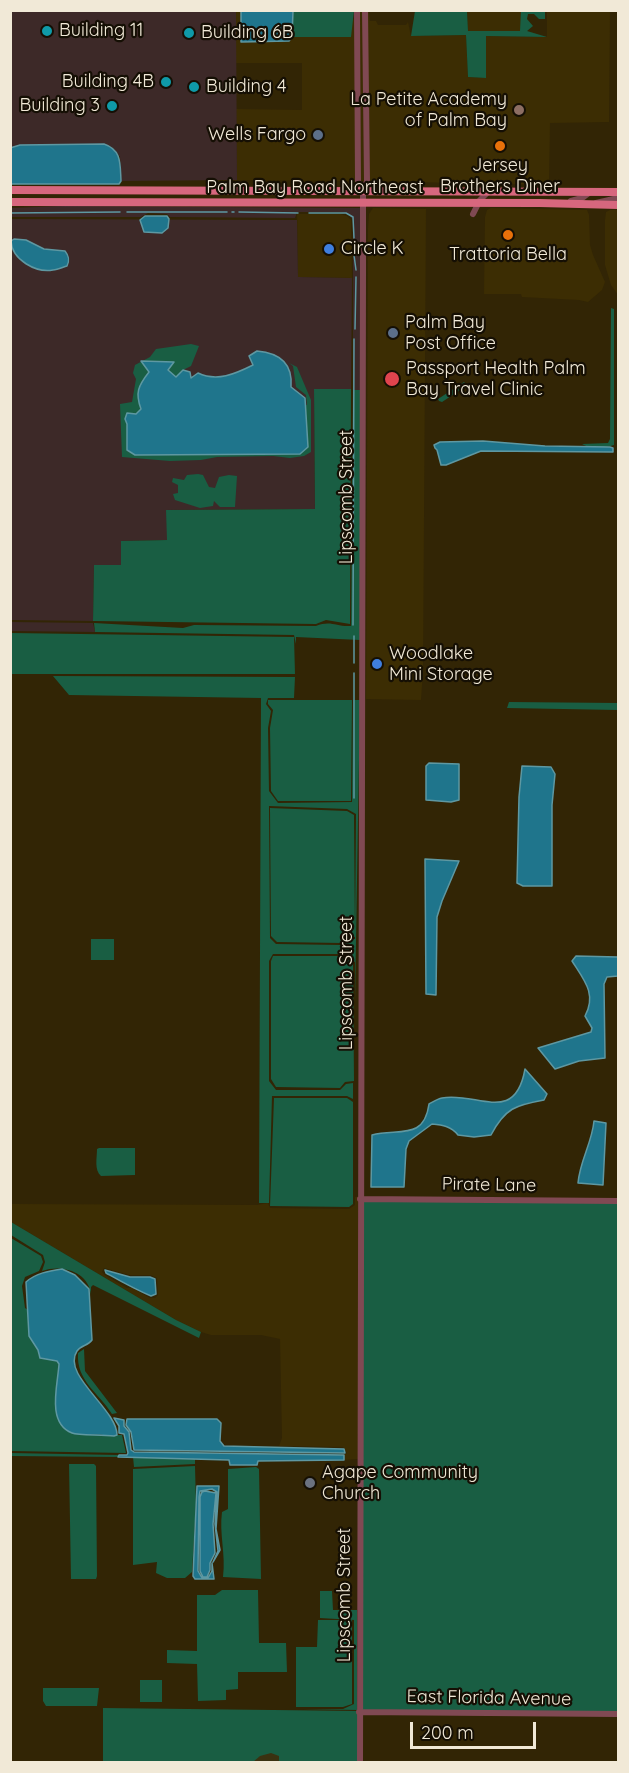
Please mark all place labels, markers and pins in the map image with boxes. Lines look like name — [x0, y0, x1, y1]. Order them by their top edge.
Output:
place label: Building 11 — [59, 20, 143, 42]
place label: Building 6B — [201, 22, 293, 44]
marker: Building 11 — [40, 24, 54, 38]
marker: Building 6B — [182, 26, 196, 40]
place label: Building 4B — [62, 71, 154, 93]
marker: Building 4B — [159, 75, 173, 89]
place label: Building 4 — [206, 76, 287, 98]
marker: Building 4 — [187, 80, 201, 94]
place label: La Petite Academy of Palm Bay — [350, 89, 507, 132]
place label: Building 3 — [19, 95, 100, 117]
marker: Building 3 — [105, 99, 119, 113]
marker: La Petite Academy of Palm Bay — [512, 103, 526, 117]
place label: Wells Fargo — [208, 124, 306, 146]
marker: Wells Fargo — [311, 128, 325, 142]
marker: Jersey Brothers Diner — [493, 139, 507, 153]
place label: Jersey Brothers Diner — [440, 155, 560, 198]
marker: Trattoria Bella — [501, 228, 515, 242]
place label: Circle K — [341, 238, 404, 260]
marker: Circle K — [322, 242, 336, 256]
place label: Trattoria Bella — [449, 244, 567, 266]
place label: Palm Bay Post Office — [405, 312, 496, 354]
marker: Palm Bay Post Office — [386, 326, 400, 340]
place label: Passport Health Palm Bay Travel Clinic — [406, 358, 586, 400]
marker: Passport Health Palm Bay Travel Clinic — [383, 370, 401, 388]
place label: Woodlake Mini Storage — [389, 643, 493, 686]
marker: Woodlake Mini Storage — [370, 657, 384, 671]
place label: Agape Community Church — [322, 1462, 478, 1504]
marker: Agape Community Church — [303, 1476, 317, 1490]

